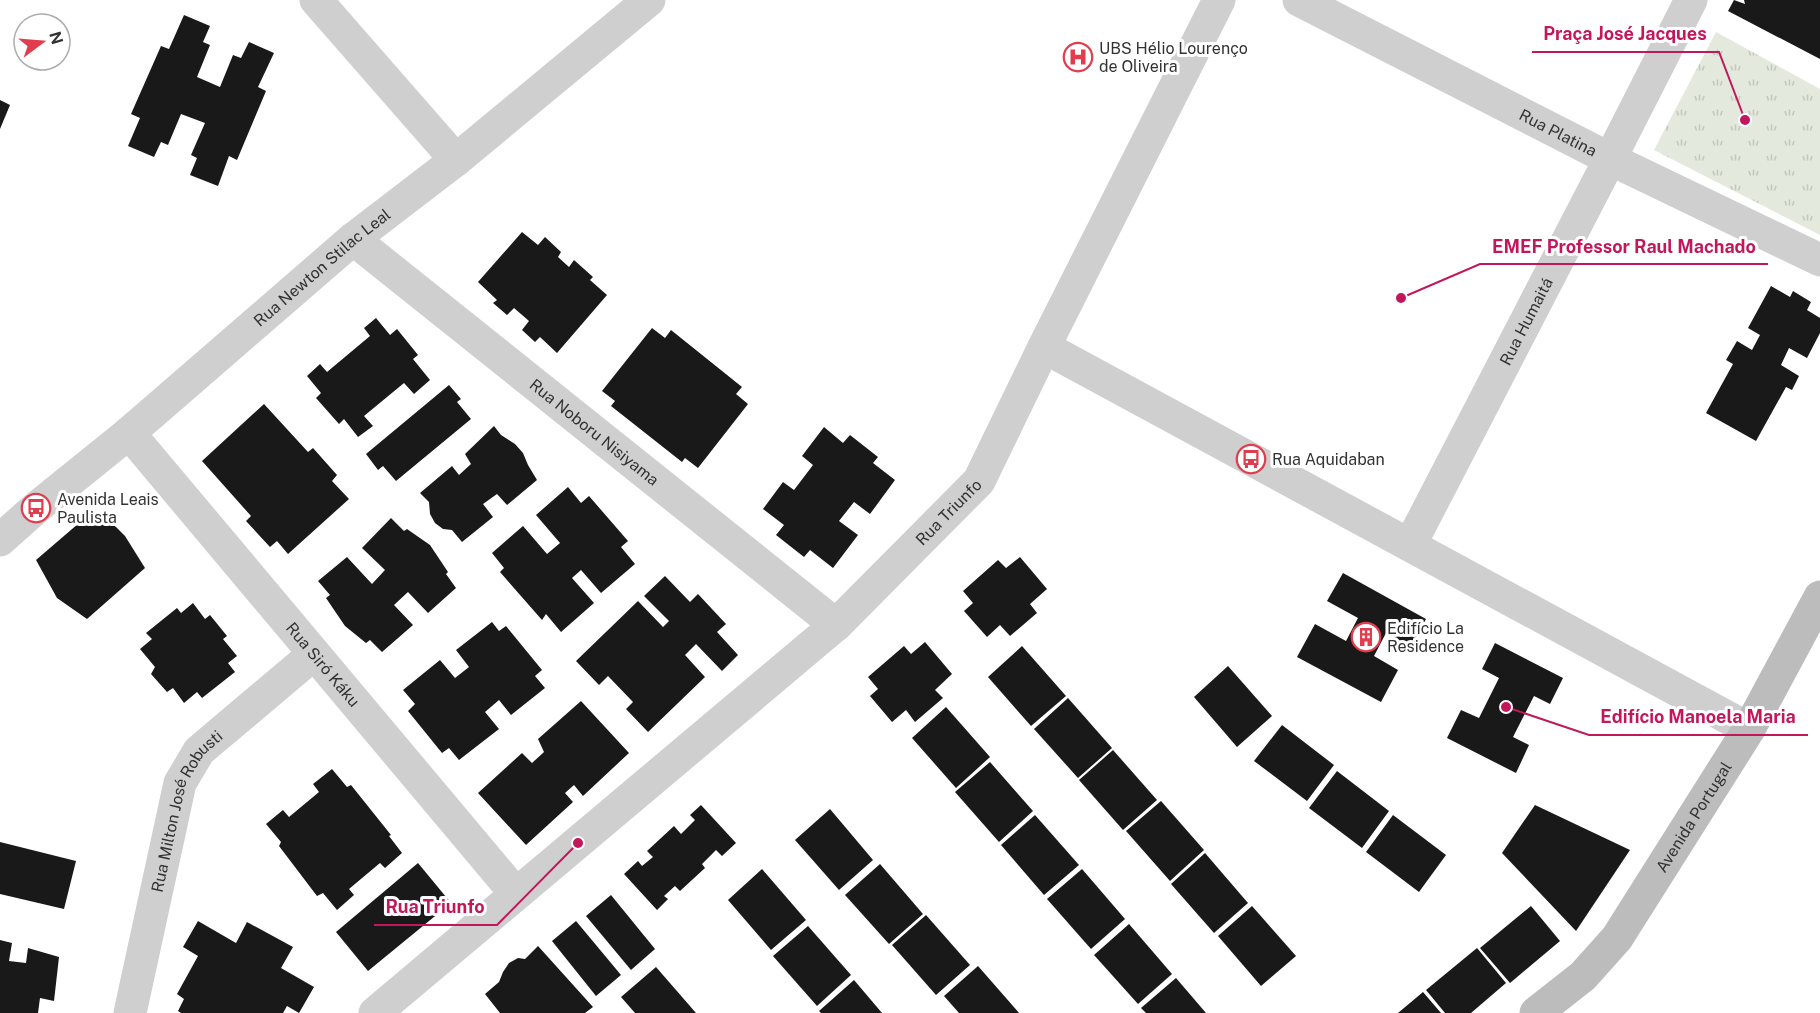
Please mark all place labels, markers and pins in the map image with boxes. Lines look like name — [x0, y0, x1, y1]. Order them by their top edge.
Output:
callout: Praça José Jacques — [1532, 16, 1719, 52]
place label: UBS Hélio Lourenço de Oliveira — [1099, 39, 1248, 76]
hospital icon: UBS Hélio Lourenço de Oliveira — [1062, 41, 1094, 73]
callout: EMEF Professor Raul Machado — [1480, 228, 1768, 264]
bus stop icon: Rua Aquidaban — [1235, 443, 1267, 475]
place label: Rua Aquidaban — [1272, 450, 1385, 469]
place label: Avenida Leais Paulista — [57, 490, 159, 527]
bus stop icon: Avenida Leais Paulista — [20, 492, 52, 524]
place label: Edifício La Residence — [1387, 619, 1464, 656]
building icon: Edifício La Residence — [1350, 621, 1382, 653]
callout: Edifício Manoela Maria — [1589, 699, 1808, 735]
callout: Rua Triunfo — [374, 889, 497, 925]

